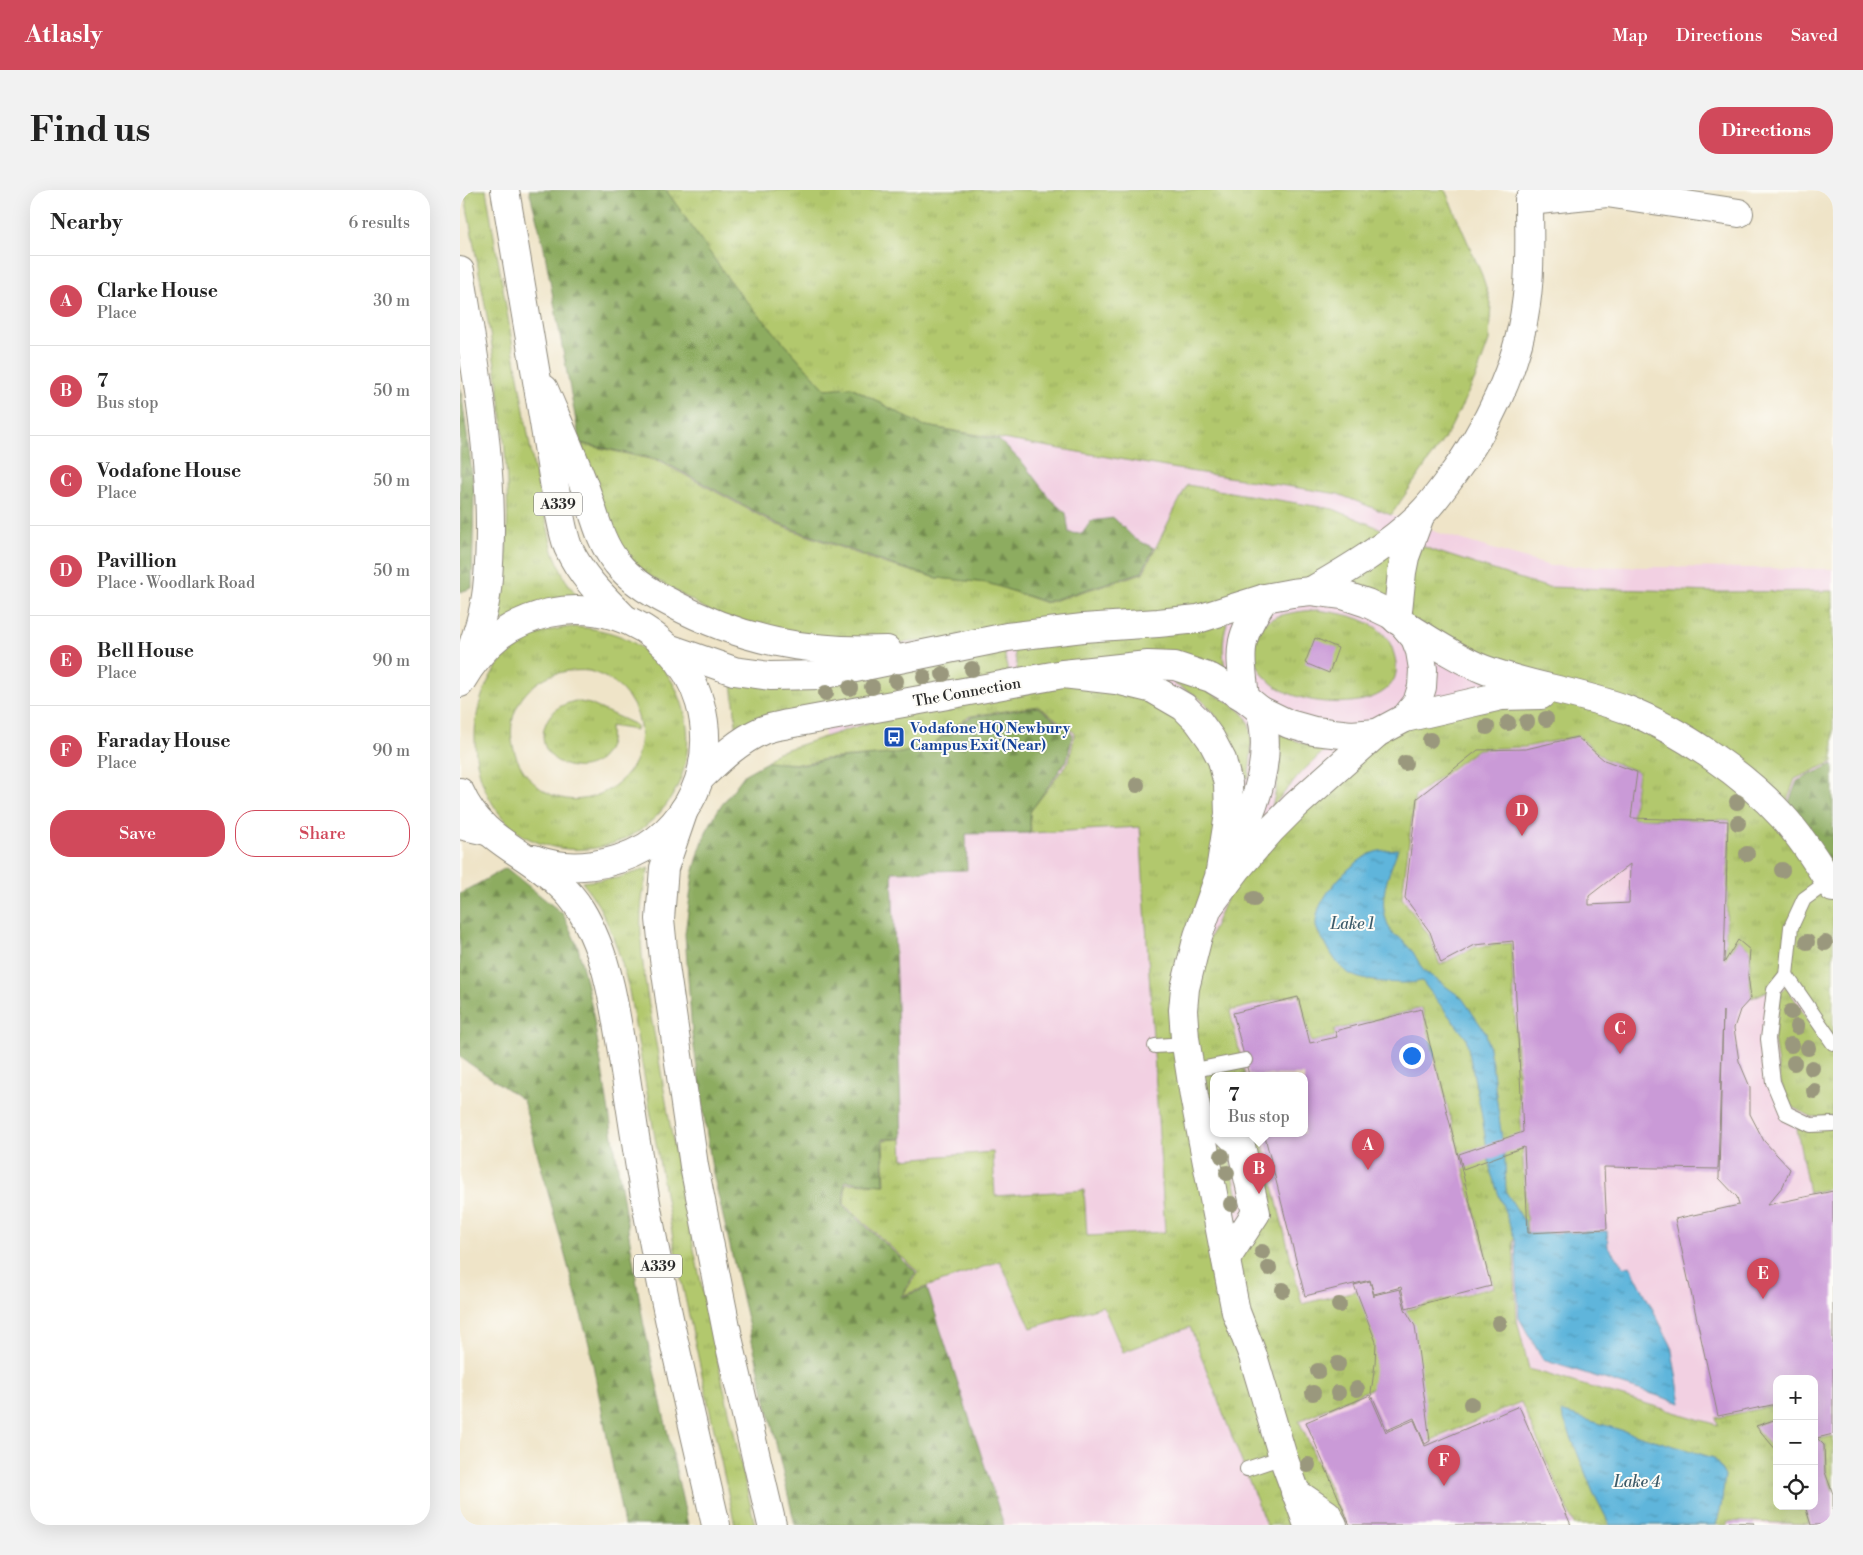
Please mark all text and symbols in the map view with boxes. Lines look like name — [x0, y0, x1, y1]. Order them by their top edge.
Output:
text: Atlasly — [25, 20, 102, 50]
text: Map — [1612, 24, 1648, 47]
text: Directions — [1676, 24, 1763, 47]
text: Saved — [1791, 24, 1838, 47]
button: Directions — [1699, 107, 1833, 154]
text: Find us — [30, 109, 150, 152]
text: Nearby — [50, 210, 123, 236]
text: 6 results — [349, 213, 410, 233]
text: Clarke House — [97, 279, 218, 303]
text: A — [60, 291, 72, 311]
text: 30 m — [373, 291, 410, 311]
text: Place — [97, 303, 137, 323]
text: 7 — [97, 369, 108, 393]
text: B — [60, 381, 72, 401]
text: 50 m — [373, 381, 410, 401]
text: Bus stop — [97, 393, 159, 413]
text: Vodafone House — [97, 459, 241, 483]
text: C — [60, 471, 72, 491]
text: 50 m — [373, 471, 410, 491]
text: Place — [97, 483, 137, 503]
road number: A339 — [534, 492, 582, 516]
text: Pavillion — [97, 549, 177, 573]
text: D — [60, 561, 72, 581]
text: 50 m — [373, 561, 410, 581]
text: Place · Woodlark Road — [97, 573, 255, 593]
text: Bell House — [97, 639, 194, 663]
text: E — [60, 651, 72, 671]
text: 90 m — [372, 651, 410, 671]
text: Place — [97, 663, 137, 683]
street label: The Connection — [912, 674, 1023, 711]
place label: Vodafone HQ Newbury Campus Exit (Near) — [909, 719, 1071, 755]
bus stop icon: Vodafone HQ Newbury Campus Exit (Near) — [882, 725, 906, 749]
text: Faraday House — [97, 729, 230, 753]
text: F — [60, 741, 72, 761]
text: 90 m — [372, 741, 410, 761]
text: Place — [97, 753, 137, 773]
pin: D — [1506, 795, 1538, 836]
button: Save — [50, 810, 225, 857]
button: Share — [235, 810, 410, 857]
water label: Lake 1 — [1329, 914, 1374, 934]
pin: C — [1604, 1013, 1636, 1054]
your location — [1399, 1043, 1425, 1069]
popup — [1210, 1072, 1308, 1137]
text: 7 — [1228, 1083, 1239, 1107]
text: Bus stop — [1228, 1107, 1290, 1127]
pin: A — [1352, 1129, 1384, 1170]
pin: B — [1243, 1153, 1275, 1194]
road number: A339 — [634, 1254, 682, 1278]
pin: E — [1747, 1258, 1779, 1299]
map controls — [1773, 1375, 1818, 1510]
button: + — [1773, 1375, 1818, 1420]
button: − — [1773, 1420, 1818, 1465]
pin: F — [1428, 1445, 1460, 1486]
button: locate — [1773, 1465, 1818, 1510]
water label: Lake 4 — [1613, 1472, 1661, 1492]

